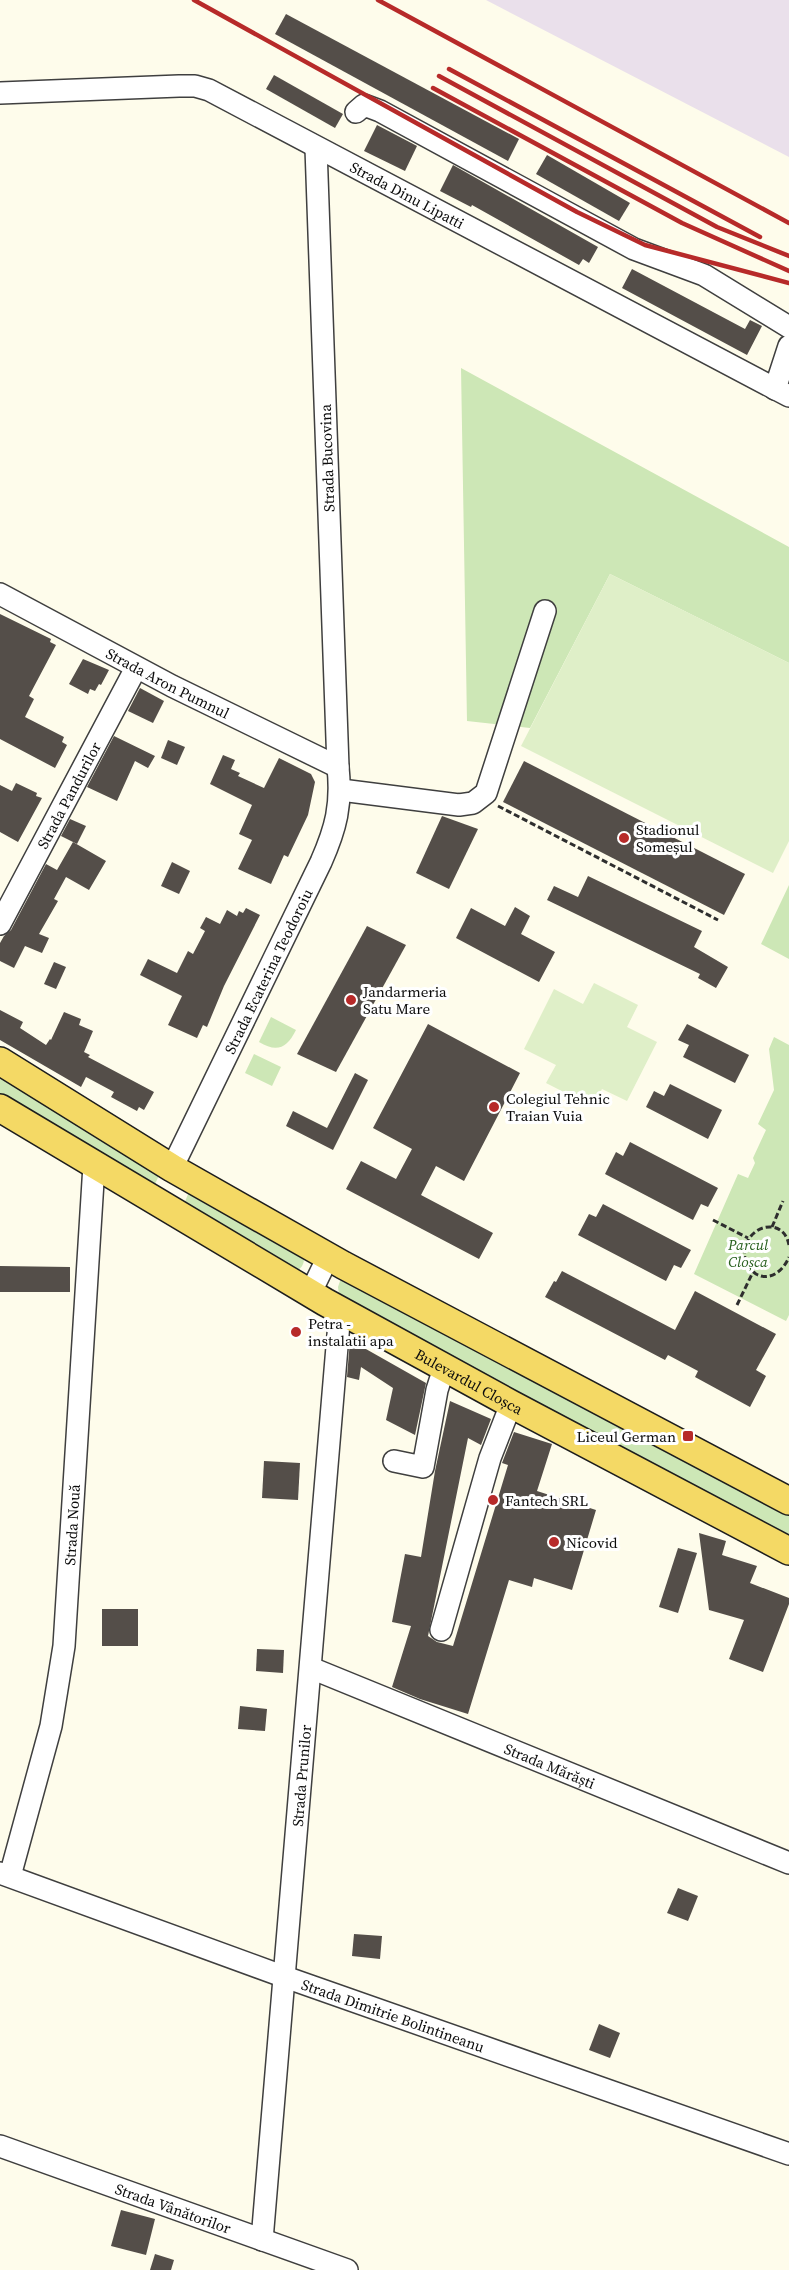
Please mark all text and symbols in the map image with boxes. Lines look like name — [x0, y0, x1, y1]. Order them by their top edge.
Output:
street label: Strada Dinu Lipatti — [347, 156, 468, 233]
street label: Strada Bucovina — [315, 403, 339, 512]
street label: Strada Aron Pumnul — [103, 642, 234, 723]
street label: Strada Pandurilor — [31, 737, 106, 852]
place label: Stadionul Someșul — [636, 819, 700, 857]
marker: Stadionul Someșul — [617, 831, 631, 845]
street label: Strada Ecaterina Teodoroiu — [219, 885, 317, 1057]
place label: Jandarmeria Satu Mare — [362, 981, 447, 1019]
marker: Jandarmeria Satu Mare — [344, 993, 358, 1007]
place label: Colegiul Tehnic Traian Vuia — [506, 1088, 610, 1126]
marker: Colegiul Tehnic Traian Vuia — [487, 1100, 501, 1114]
park label: Parcul Cloșca — [727, 1234, 769, 1272]
place label: Petra - instalatii apa — [308, 1313, 394, 1351]
marker: Petra - instalatii apa — [289, 1325, 303, 1339]
street label: Bulevardul Cloșca — [412, 1343, 527, 1419]
place label: Liceul German — [577, 1426, 676, 1447]
marker: Liceul German — [681, 1429, 695, 1443]
street label: Strada Nouă — [59, 1483, 85, 1566]
place label: Fantech SRL — [505, 1490, 588, 1511]
marker: Fantech SRL — [486, 1493, 500, 1507]
place label: Nicovid — [566, 1532, 618, 1553]
marker: Nicovid — [547, 1535, 561, 1549]
street label: Strada Prunilor — [286, 1723, 316, 1827]
street label: Strada Mărăști — [501, 1738, 598, 1793]
street label: Strada Dimitrie Bolintineanu — [299, 1973, 488, 2057]
street label: Strada Vânătorilor — [112, 2178, 235, 2238]

